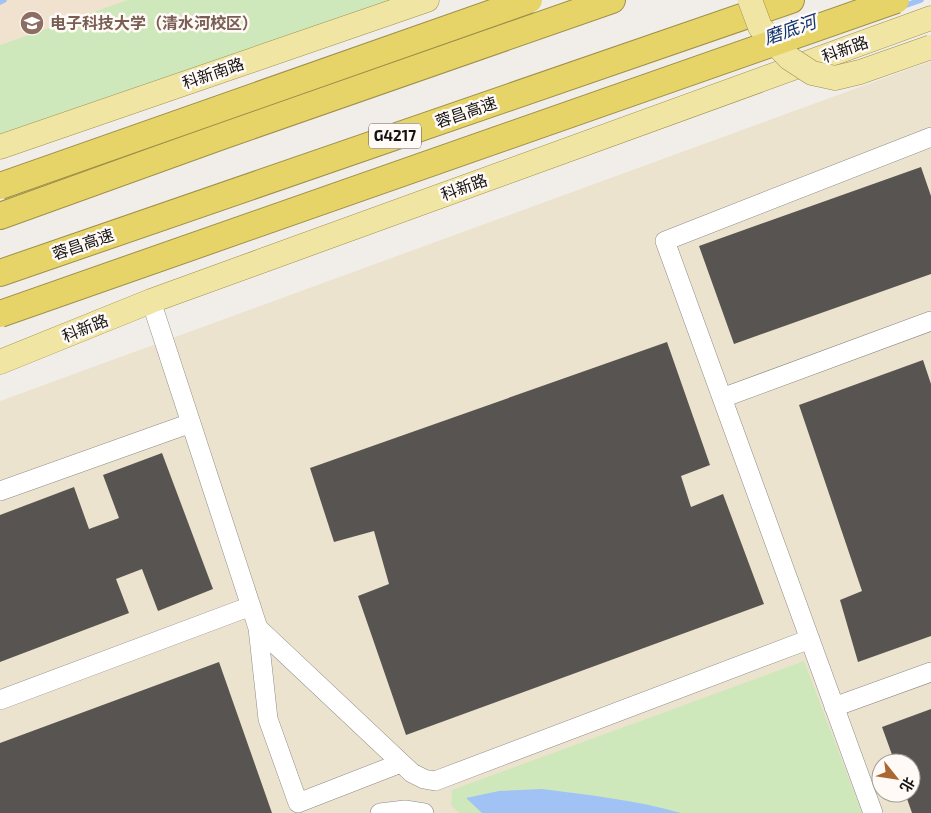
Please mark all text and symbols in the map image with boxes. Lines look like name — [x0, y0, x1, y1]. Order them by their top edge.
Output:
water label: 磨底河 — [761, 9, 822, 48]
school or university icon: 电子科技大学（清水河校区） — [19, 10, 45, 36]
place label: 电子科技大学（清水河校区） — [50, 13, 258, 32]
street label: 科新路 — [819, 31, 871, 66]
street label: 科新南路 — [179, 53, 246, 92]
street label: 蓉昌高速 — [432, 92, 499, 131]
road number: G4217 — [369, 124, 421, 148]
street label: 科新路 — [438, 169, 490, 204]
street label: 蓉昌高速 — [49, 224, 116, 263]
street label: 科新路 — [59, 310, 111, 345]
north arrow — [871, 753, 921, 803]
text: 北 — [897, 774, 919, 795]

